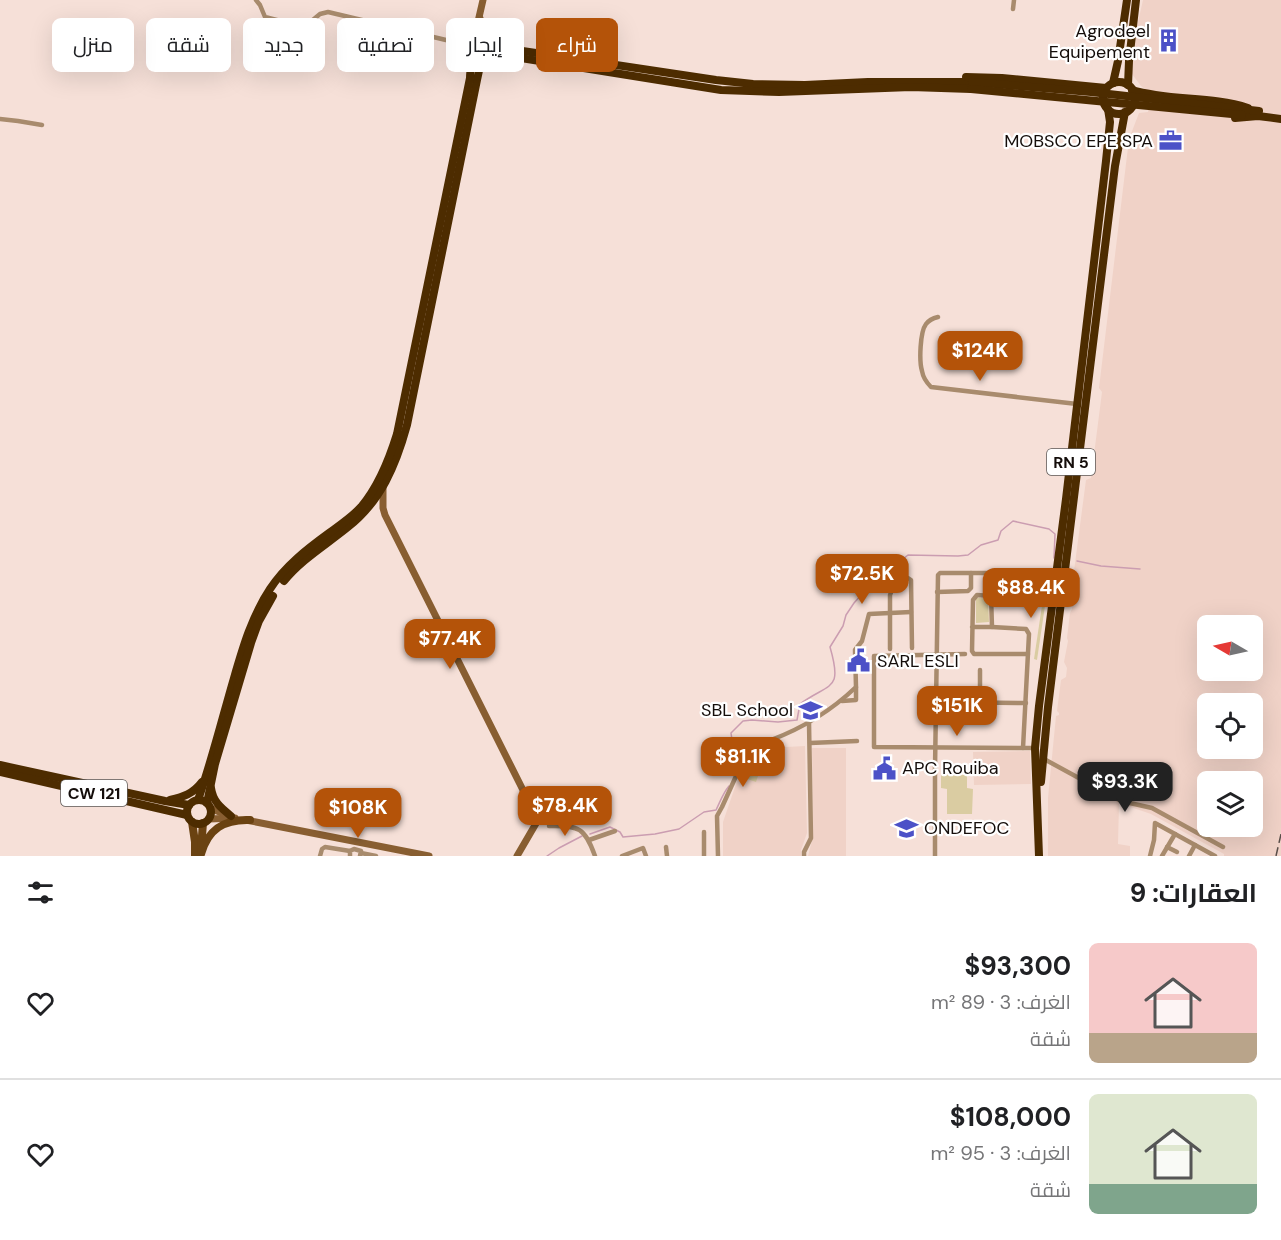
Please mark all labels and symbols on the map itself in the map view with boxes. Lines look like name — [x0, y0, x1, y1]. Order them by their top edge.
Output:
place label: Agrodeel Equipement — [1049, 19, 1150, 64]
building icon: Agrodeel Equipement — [1155, 28, 1181, 54]
office icon: MOBSCO EPE SPA — [1158, 128, 1184, 154]
place label: MOBSCO EPE SPA — [1004, 129, 1153, 153]
pin: $124K — [938, 331, 1022, 382]
road number: RN 5 — [1047, 449, 1095, 475]
pin: $72.5K — [813, 554, 911, 605]
pin: $88.4K — [982, 568, 1080, 619]
north arrow — [1197, 615, 1263, 681]
pin: $77.4K — [401, 619, 499, 670]
public building icon: SARL ESLI — [846, 648, 872, 674]
place label: SARL ESLI — [877, 649, 959, 673]
pin: $151K — [915, 686, 999, 737]
school or university icon: SBL School — [798, 697, 824, 723]
place label: SBL School — [701, 698, 793, 722]
pin: $81.1K — [694, 737, 792, 788]
public building icon: APC Rouiba — [871, 755, 897, 781]
place label: APC Rouiba — [902, 756, 999, 780]
pin: $93.3K — [1076, 762, 1174, 813]
road number: CW 121 — [61, 780, 127, 806]
pin: $78.4K — [516, 786, 614, 837]
pin: $108K — [316, 788, 400, 839]
school or university icon: ONDEFOC — [893, 815, 919, 841]
place label: ONDEFOC — [924, 816, 1009, 840]

